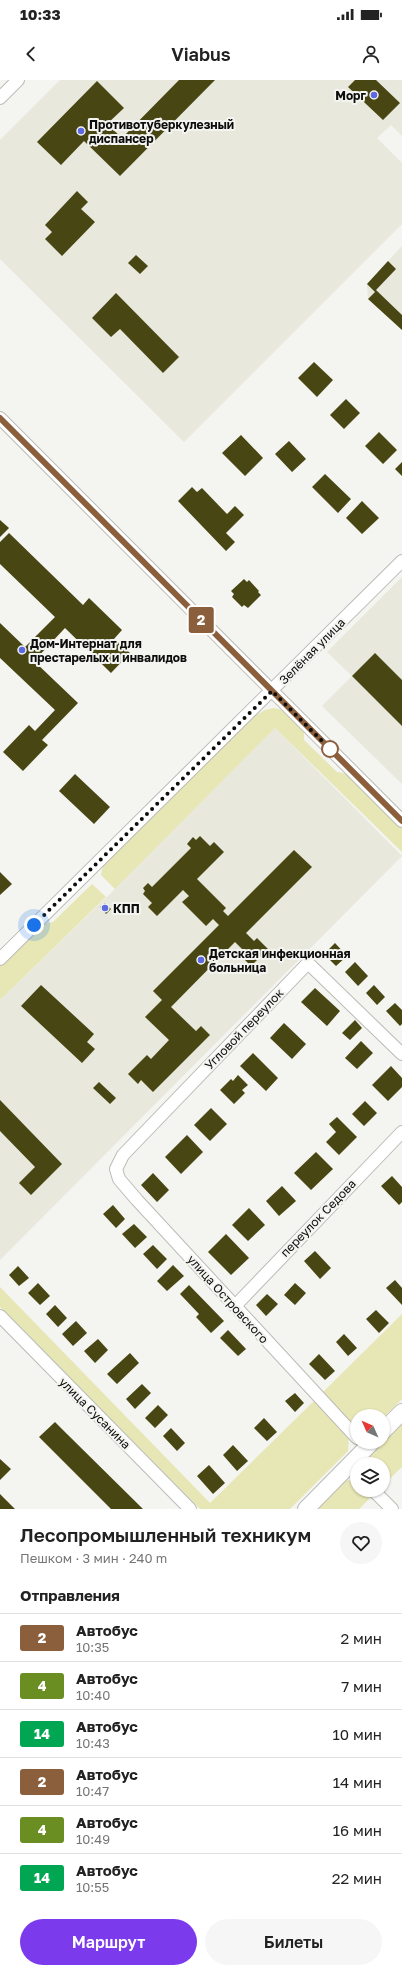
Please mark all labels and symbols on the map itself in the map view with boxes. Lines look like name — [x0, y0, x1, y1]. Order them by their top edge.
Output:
place label: Морг — [335, 88, 366, 103]
marker: Морг — [369, 90, 379, 100]
place label: Противотуберкулезный диспансер — [89, 117, 234, 146]
marker: Противотуберкулезный диспансер — [76, 126, 86, 136]
line badge: 2 — [188, 607, 214, 633]
street label: Зелёная улица — [276, 615, 348, 687]
place label: Дом-Интернат для престарелых и инвалидов — [30, 636, 187, 665]
marker: Дом-Интернат для престарелых и инвалидов — [17, 645, 27, 655]
unlabelled marker — [321, 740, 339, 758]
place label: КПП — [113, 901, 140, 916]
marker: КПП — [100, 903, 110, 913]
your location — [24, 915, 44, 935]
place label: Детская инфекционная больница — [209, 946, 350, 975]
marker: Детская инфекционная больница — [196, 955, 206, 965]
street label: Угловой переулок — [201, 985, 287, 1073]
street label: переулок Седова — [277, 1176, 359, 1260]
street label: улица Островского — [184, 1252, 272, 1346]
street label: улица Сусанина — [56, 1374, 134, 1452]
north arrow — [350, 1409, 390, 1449]

